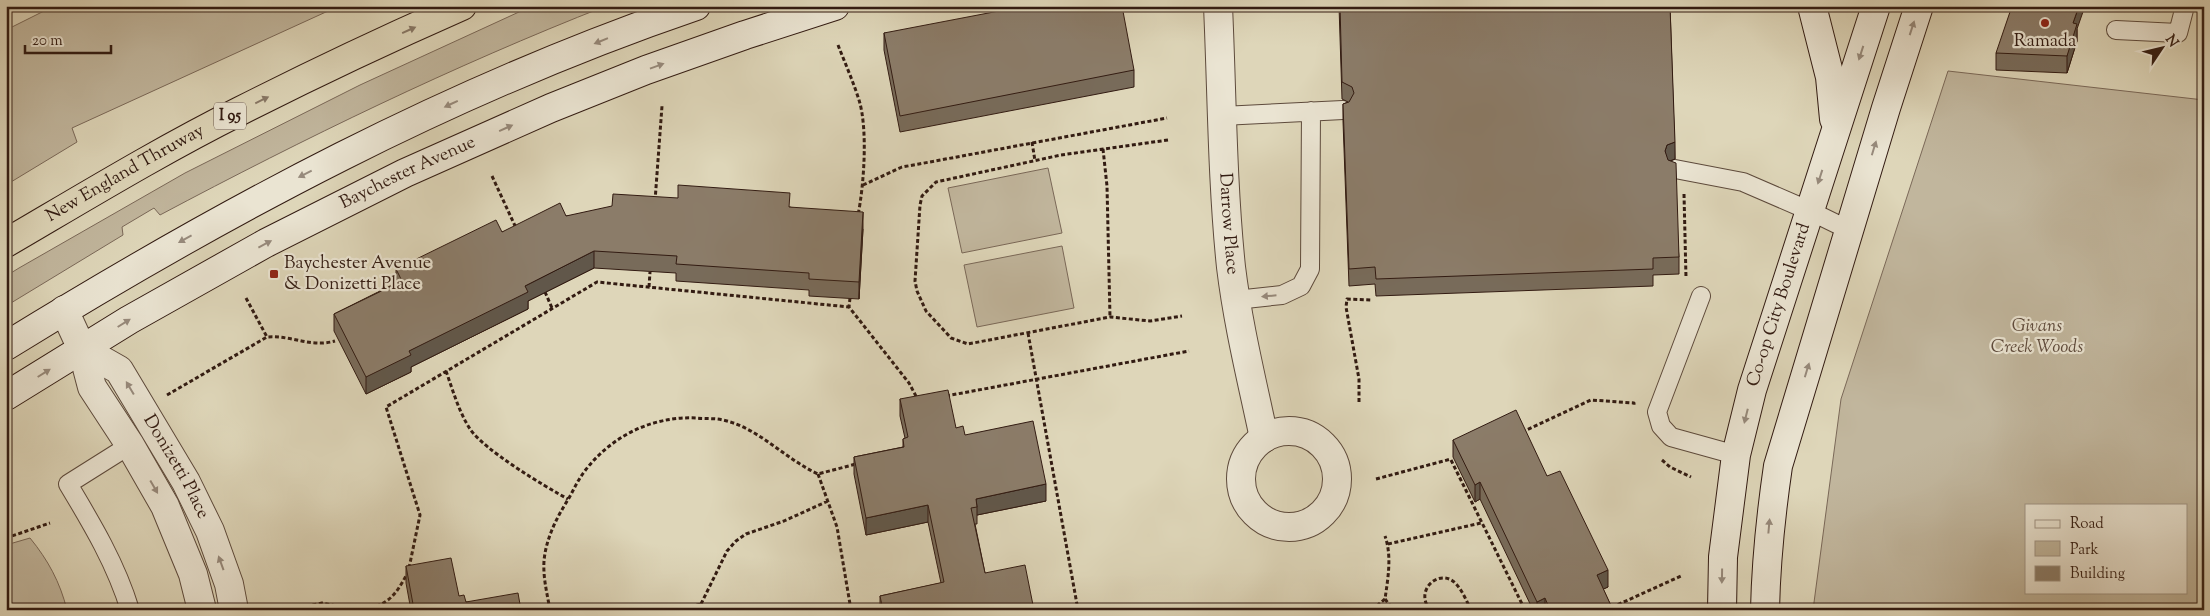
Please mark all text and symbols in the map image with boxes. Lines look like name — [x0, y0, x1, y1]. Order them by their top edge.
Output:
marker: Ramada — [2039, 17, 2051, 29]
one-way arrow — [1909, 20, 1917, 35]
scale bar — [25, 22, 111, 54]
north arrow — [2138, 22, 2188, 72]
one-way arrow — [402, 25, 416, 33]
place label: Ramada — [2014, 29, 2076, 55]
text: 20 m — [32, 31, 63, 52]
text: N — [2160, 31, 2182, 52]
one-way arrow — [593, 37, 608, 45]
one-way arrow — [1856, 45, 1864, 60]
one-way arrow — [649, 62, 664, 69]
one-way arrow — [255, 96, 270, 104]
one-way arrow — [444, 100, 458, 108]
road number: I 95 — [214, 102, 246, 130]
street label: New England Thruway — [41, 119, 209, 229]
one-way arrow — [499, 124, 513, 132]
street label: Baychester Avenue — [336, 130, 480, 217]
one-way arrow — [1871, 140, 1879, 155]
one-way arrow — [297, 170, 312, 179]
one-way arrow — [1816, 170, 1824, 185]
street label: Darrow Place — [1211, 172, 1245, 276]
street label: Co-op City Boulevard — [1741, 220, 1818, 390]
one-way arrow — [178, 235, 193, 243]
one-way arrow — [258, 240, 273, 248]
place label: Baychester Avenue & Donizetti Place — [284, 251, 431, 298]
marker: Baychester Avenue & Donizetti Place — [268, 268, 280, 280]
one-way arrow — [1261, 293, 1277, 301]
park label: Givans Creek Woods — [1991, 314, 2083, 361]
one-way arrow — [117, 319, 130, 328]
one-way arrow — [1803, 363, 1811, 378]
one-way arrow — [38, 368, 51, 377]
one-way arrow — [126, 381, 134, 396]
one-way arrow — [1741, 408, 1749, 423]
street label: Donizetti Place — [136, 410, 215, 524]
one-way arrow — [150, 480, 158, 495]
legend — [2025, 504, 2188, 594]
text: Road — [2070, 514, 2104, 535]
one-way arrow — [1766, 518, 1774, 534]
text: Park — [2070, 540, 2099, 561]
one-way arrow — [217, 555, 225, 570]
text: Building — [2070, 564, 2125, 585]
one-way arrow — [1718, 568, 1726, 584]

